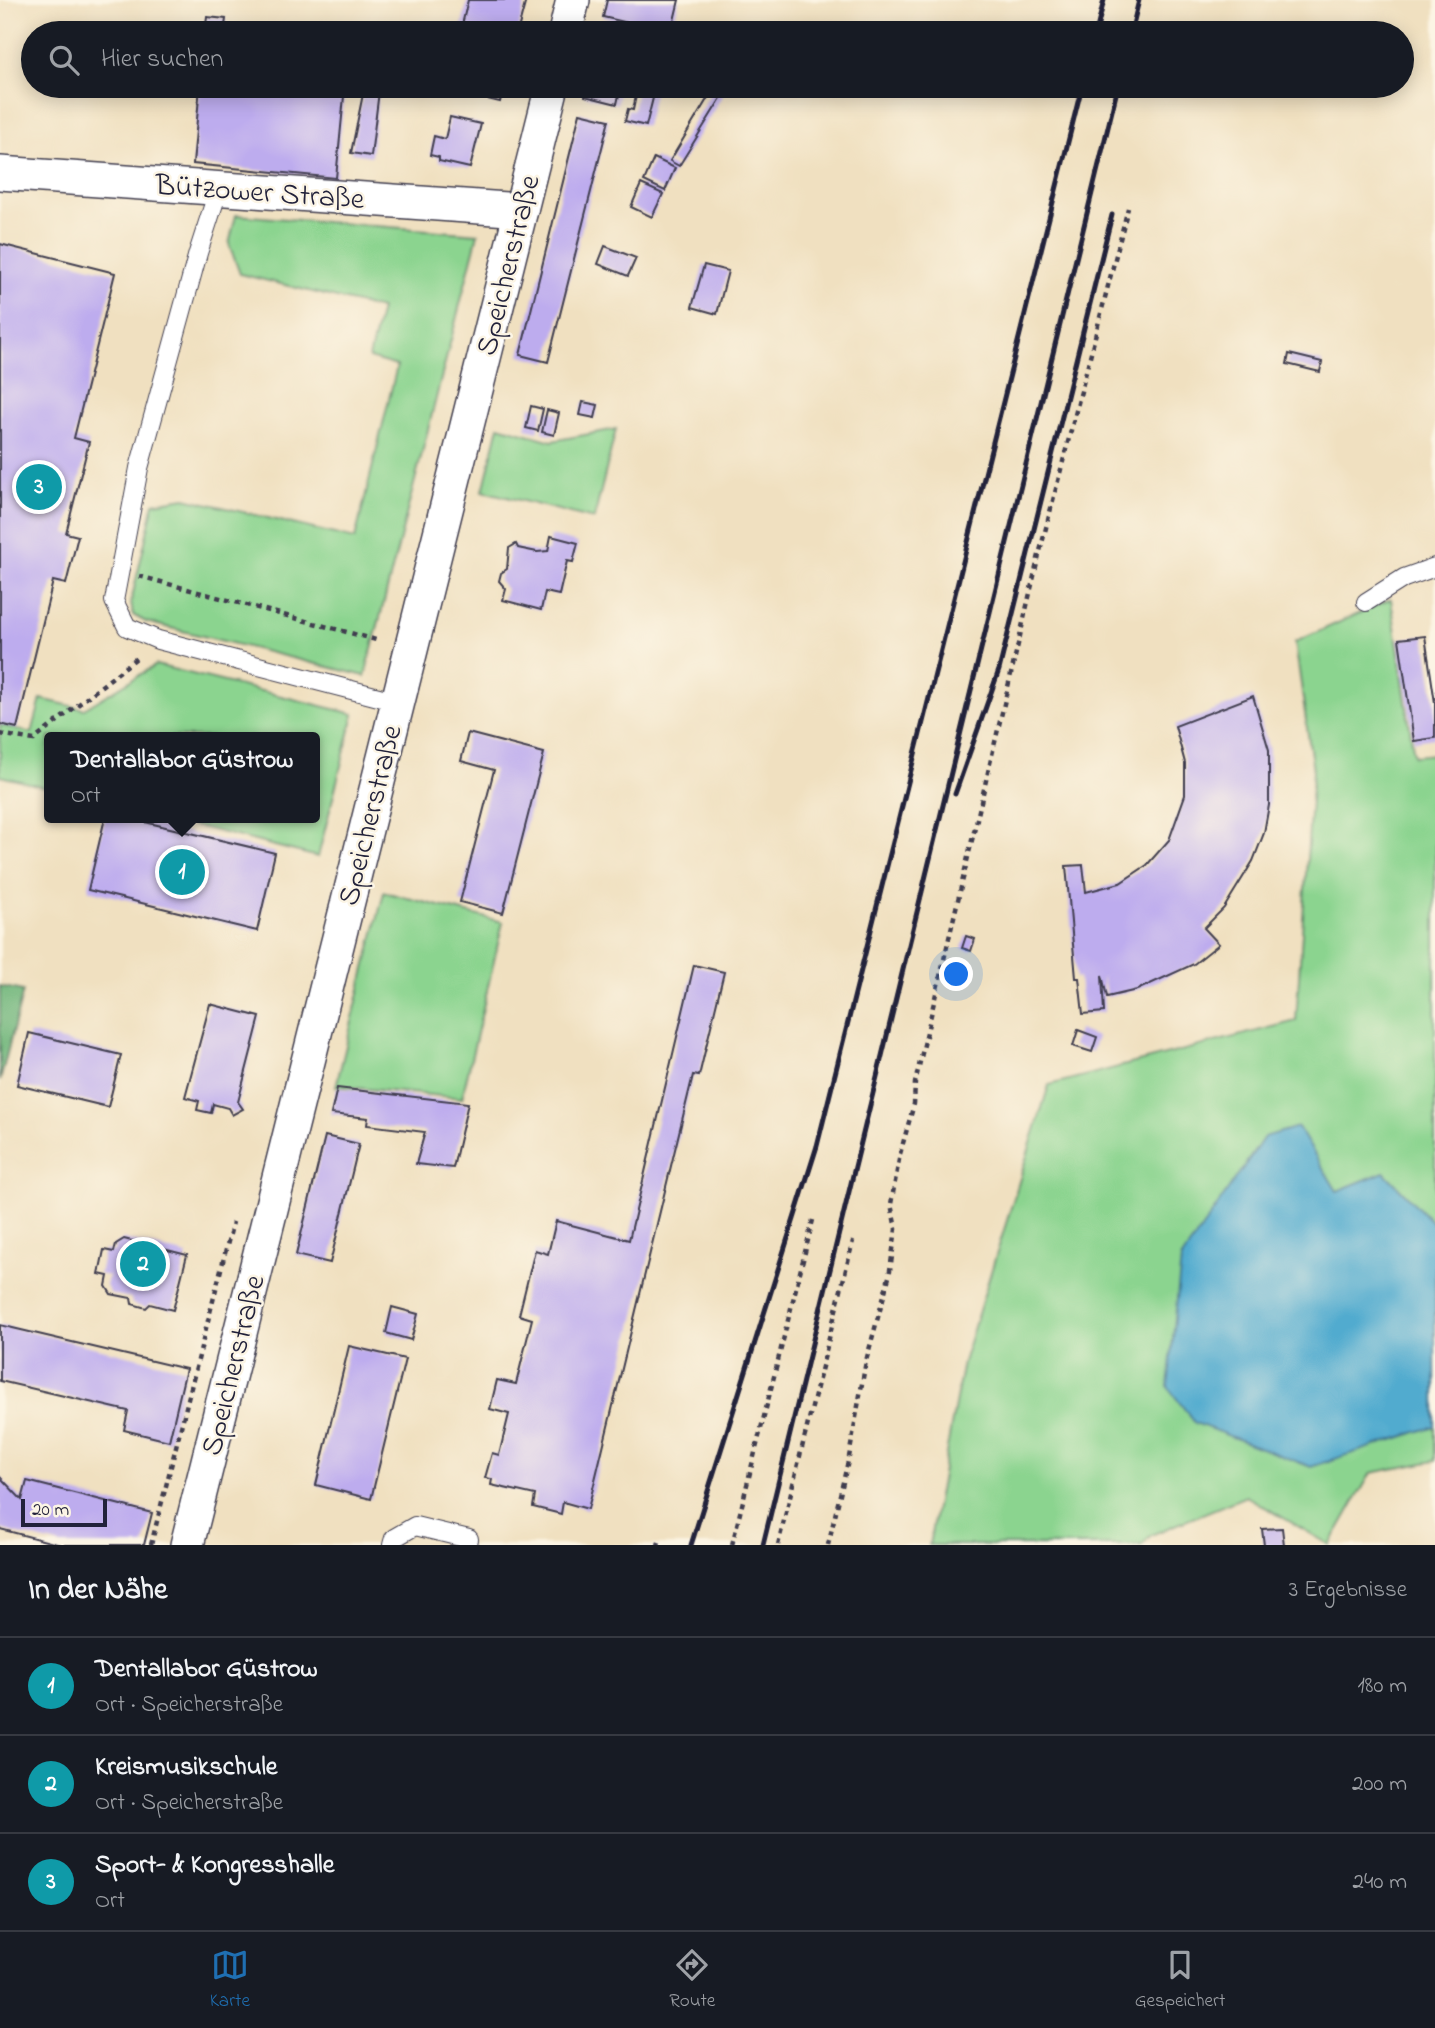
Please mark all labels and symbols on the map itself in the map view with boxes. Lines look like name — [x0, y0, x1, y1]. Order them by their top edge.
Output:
street label: Bützower Straße — [153, 165, 366, 223]
street label: Speicherstraße — [466, 170, 554, 361]
pin: 3 — [16, 461, 62, 513]
street label: Speicherstraße — [328, 720, 416, 911]
pin: 1 — [159, 846, 205, 898]
your location — [939, 957, 973, 991]
pin: 2 — [120, 1238, 166, 1290]
street label: Speicherstraße — [191, 1270, 279, 1461]
scale bar — [21, 1496, 107, 1528]

